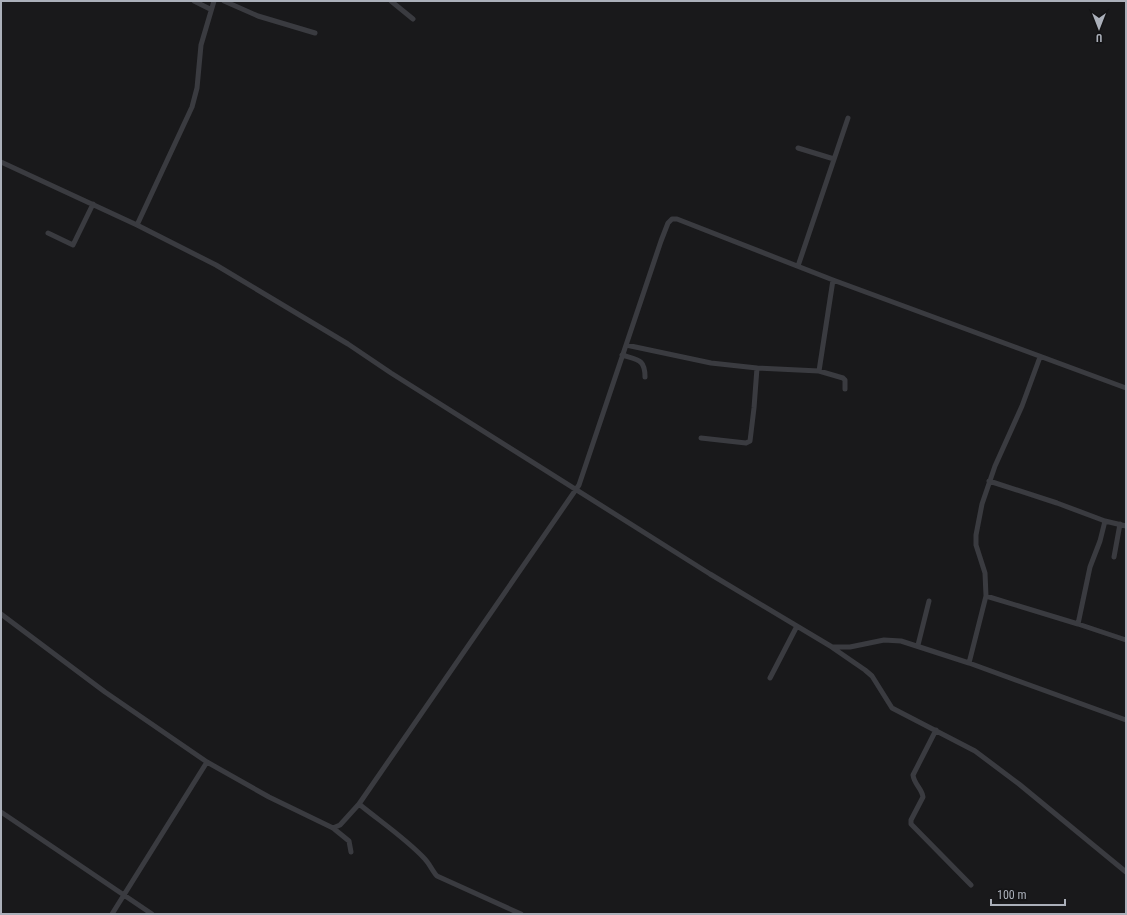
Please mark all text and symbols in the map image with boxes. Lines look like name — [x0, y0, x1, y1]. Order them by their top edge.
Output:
north arrow — [1079, 8, 1119, 48]
text: U — [1096, 31, 1102, 44]
scale bar — [991, 881, 1065, 907]
text: 100 m — [997, 888, 1027, 902]

